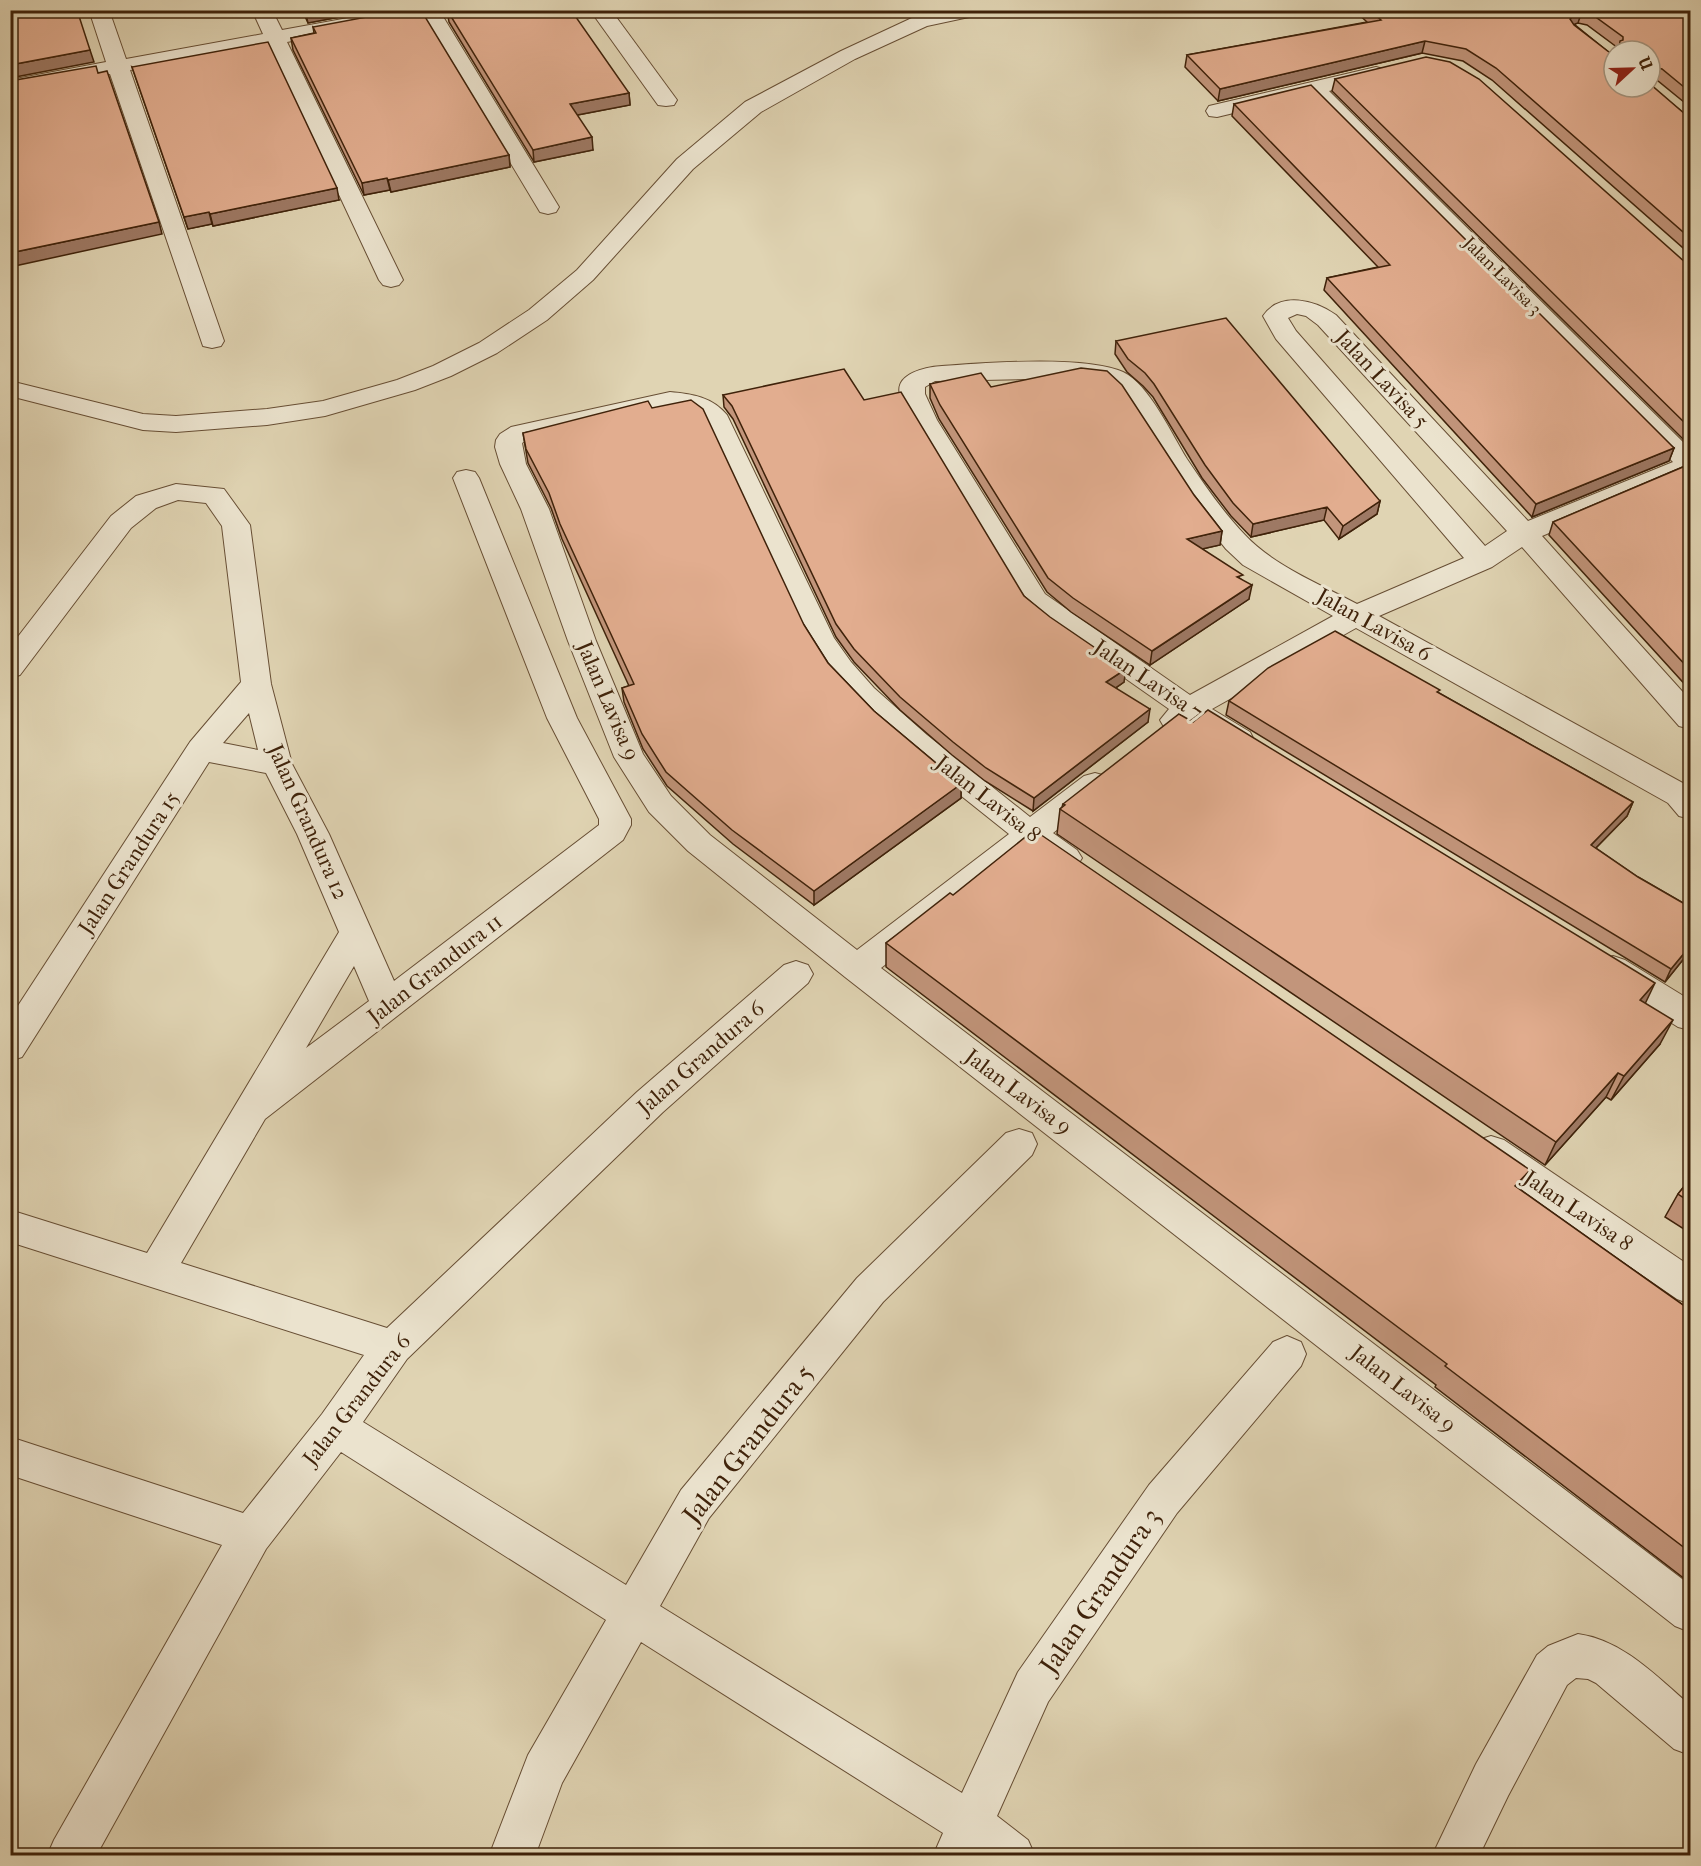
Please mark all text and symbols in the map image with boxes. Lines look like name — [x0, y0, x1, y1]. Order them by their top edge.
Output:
north arrow — [1602, 39, 1662, 99]
text: U — [1634, 53, 1657, 73]
street label: Jalan Lavisa 3 — [1457, 231, 1545, 319]
street label: Jalan Lavisa 5 — [1329, 323, 1434, 434]
street label: Jalan Lavisa 6 — [1310, 582, 1436, 667]
street label: Jalan Lavisa 7 — [1087, 633, 1207, 726]
street label: Jalan Lavisa 9 — [570, 636, 645, 764]
street label: Jalan Grandura 12 — [261, 738, 354, 904]
street label: Jalan Lavisa 8 — [929, 749, 1046, 848]
street label: Jalan Grandura 15 — [72, 787, 185, 941]
street label: Jalan Grandura 11 — [361, 908, 508, 1031]
street label: Jalan Grandura 6 — [631, 996, 770, 1122]
street label: Jalan Lavisa 9 — [958, 1042, 1077, 1141]
street label: Jalan Lavisa 8 — [1517, 1164, 1638, 1257]
street label: Jalan Grandura 6 — [296, 1329, 417, 1473]
street label: Jalan Lavisa 9 — [1343, 1338, 1461, 1438]
street label: Jalan Grandura 5 — [675, 1358, 820, 1532]
street label: Jalan Grandura 3 — [1032, 1502, 1167, 1682]

